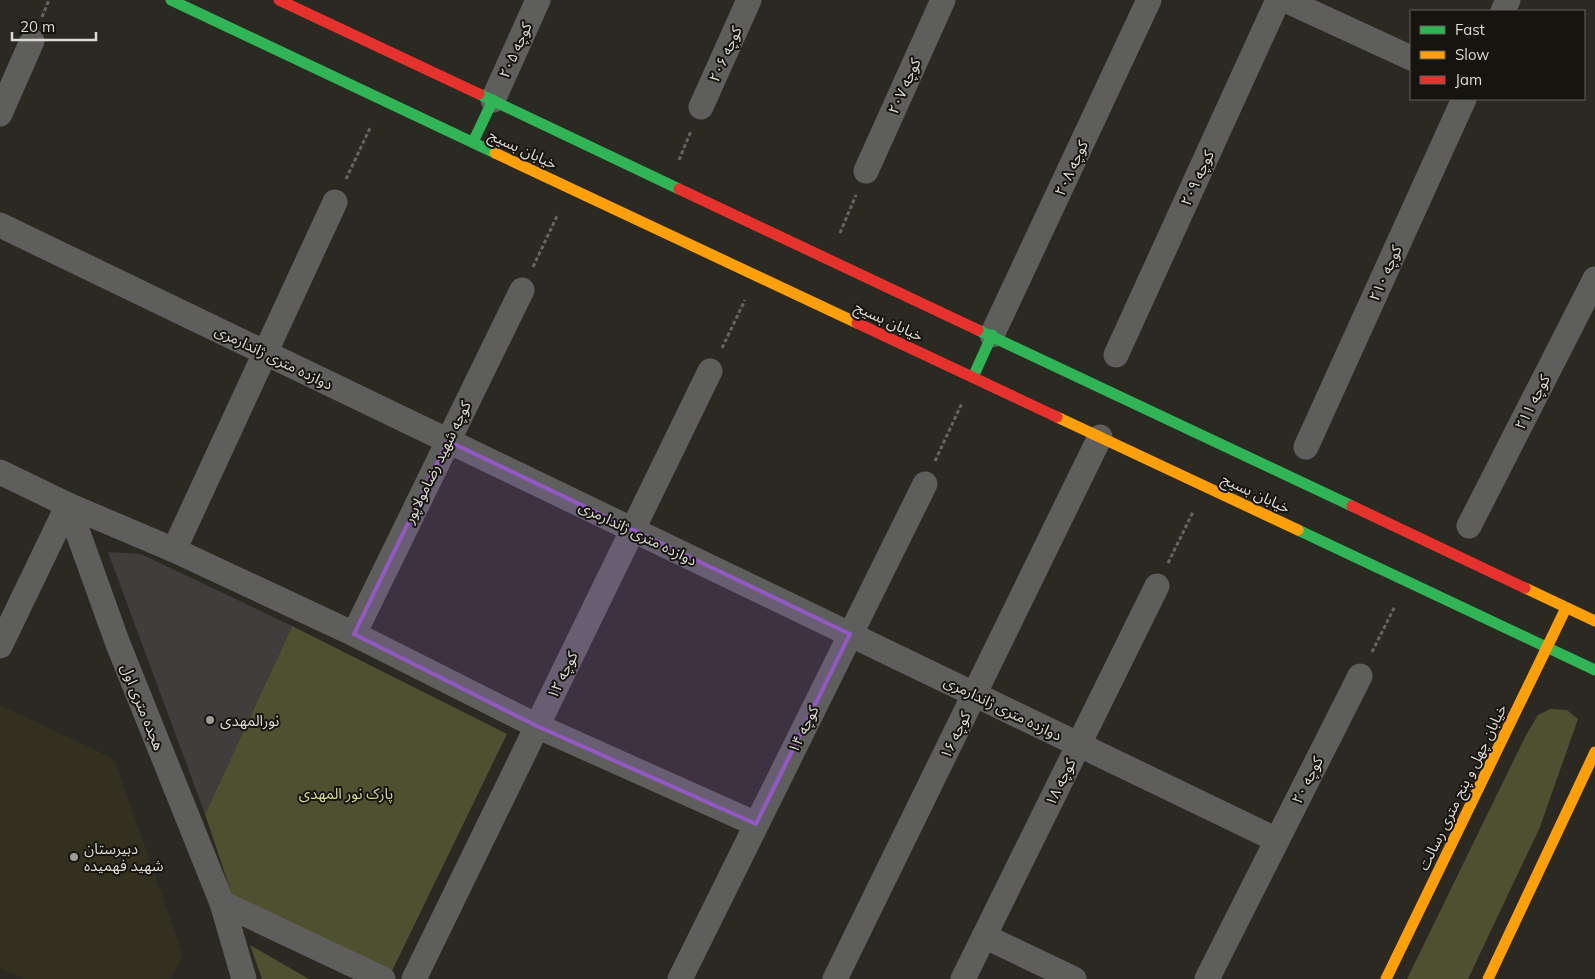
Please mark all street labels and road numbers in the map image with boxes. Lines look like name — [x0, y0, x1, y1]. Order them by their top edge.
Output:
street label: ۲۰۵ کوچه — [494, 18, 537, 81]
street label: ۲۰۶ کوچه — [704, 22, 747, 85]
street label: ۲۰۷ کوچه — [883, 54, 926, 117]
street label: خیابان بسیج — [484, 125, 560, 176]
street label: ۲۰۸ کوچه — [1050, 136, 1093, 199]
street label: ۲۰۹ کوچه — [1176, 146, 1219, 209]
street label: ۲۱۰ کوچه — [1364, 241, 1407, 304]
street label: خیابان بسیج — [850, 297, 926, 348]
street label: دوازده متری ژاندارمری — [212, 320, 336, 394]
street label: کوچه ۲۱۱ — [1510, 371, 1555, 433]
street label: کوچه شهید رضامولاپور — [399, 397, 476, 528]
street label: خیابان بسیج — [1217, 469, 1293, 520]
street label: دوازده متری ژاندارمری — [576, 496, 700, 570]
street label: ۱۲ کوچه — [542, 647, 583, 702]
street label: هجده متری اول — [117, 661, 169, 753]
street label: دوازده متری ژاندارمری — [941, 671, 1065, 745]
street label: خیابان چهل و پنج متری رسالت — [1413, 701, 1513, 875]
street label: ‍‍ ۱۴ کوچه — [782, 702, 824, 760]
street label: ۱۶ کوچه — [935, 707, 976, 762]
street label: ۲۰ کوچه — [1287, 752, 1328, 807]
street label: ۱۸ کوچه — [1040, 754, 1081, 809]

